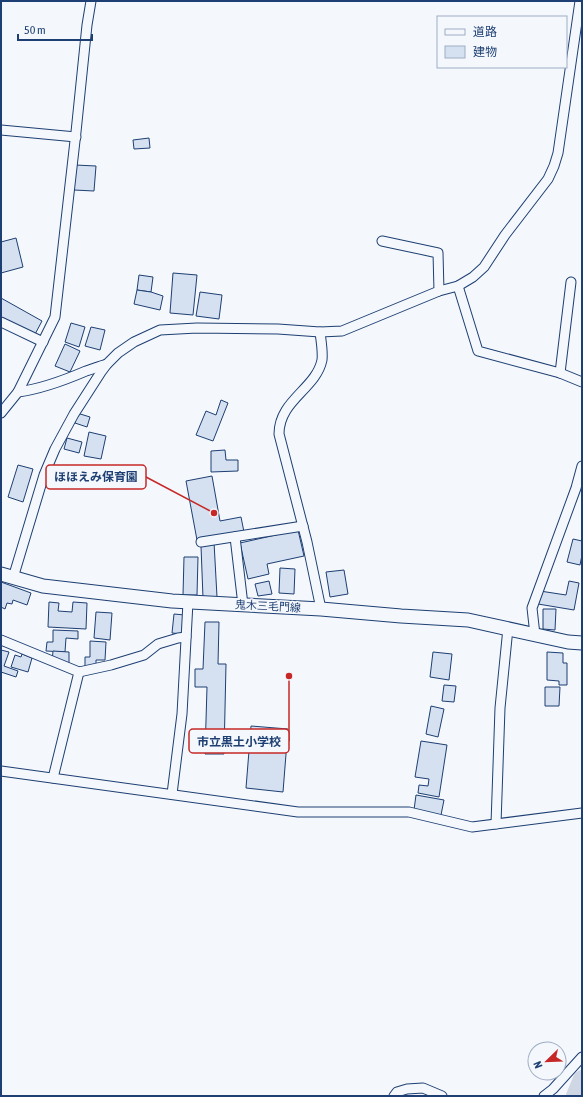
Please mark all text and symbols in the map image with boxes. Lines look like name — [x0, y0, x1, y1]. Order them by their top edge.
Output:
scale bar — [18, 16, 92, 42]
legend — [437, 16, 567, 68]
text: 50 m — [24, 23, 46, 37]
text: 道路 — [473, 25, 497, 39]
text: 建物 — [473, 45, 497, 59]
callout: ほほえみ保育園 — [46, 465, 146, 489]
text: ほほえみ保育園 — [54, 470, 138, 484]
street label: 鬼木三毛門線 — [235, 598, 301, 614]
callout: 市立黒土小学校 — [189, 729, 289, 753]
text: 市立黒土小学校 — [197, 735, 281, 749]
north arrow — [527, 1041, 567, 1081]
text: N — [531, 1060, 545, 1070]

